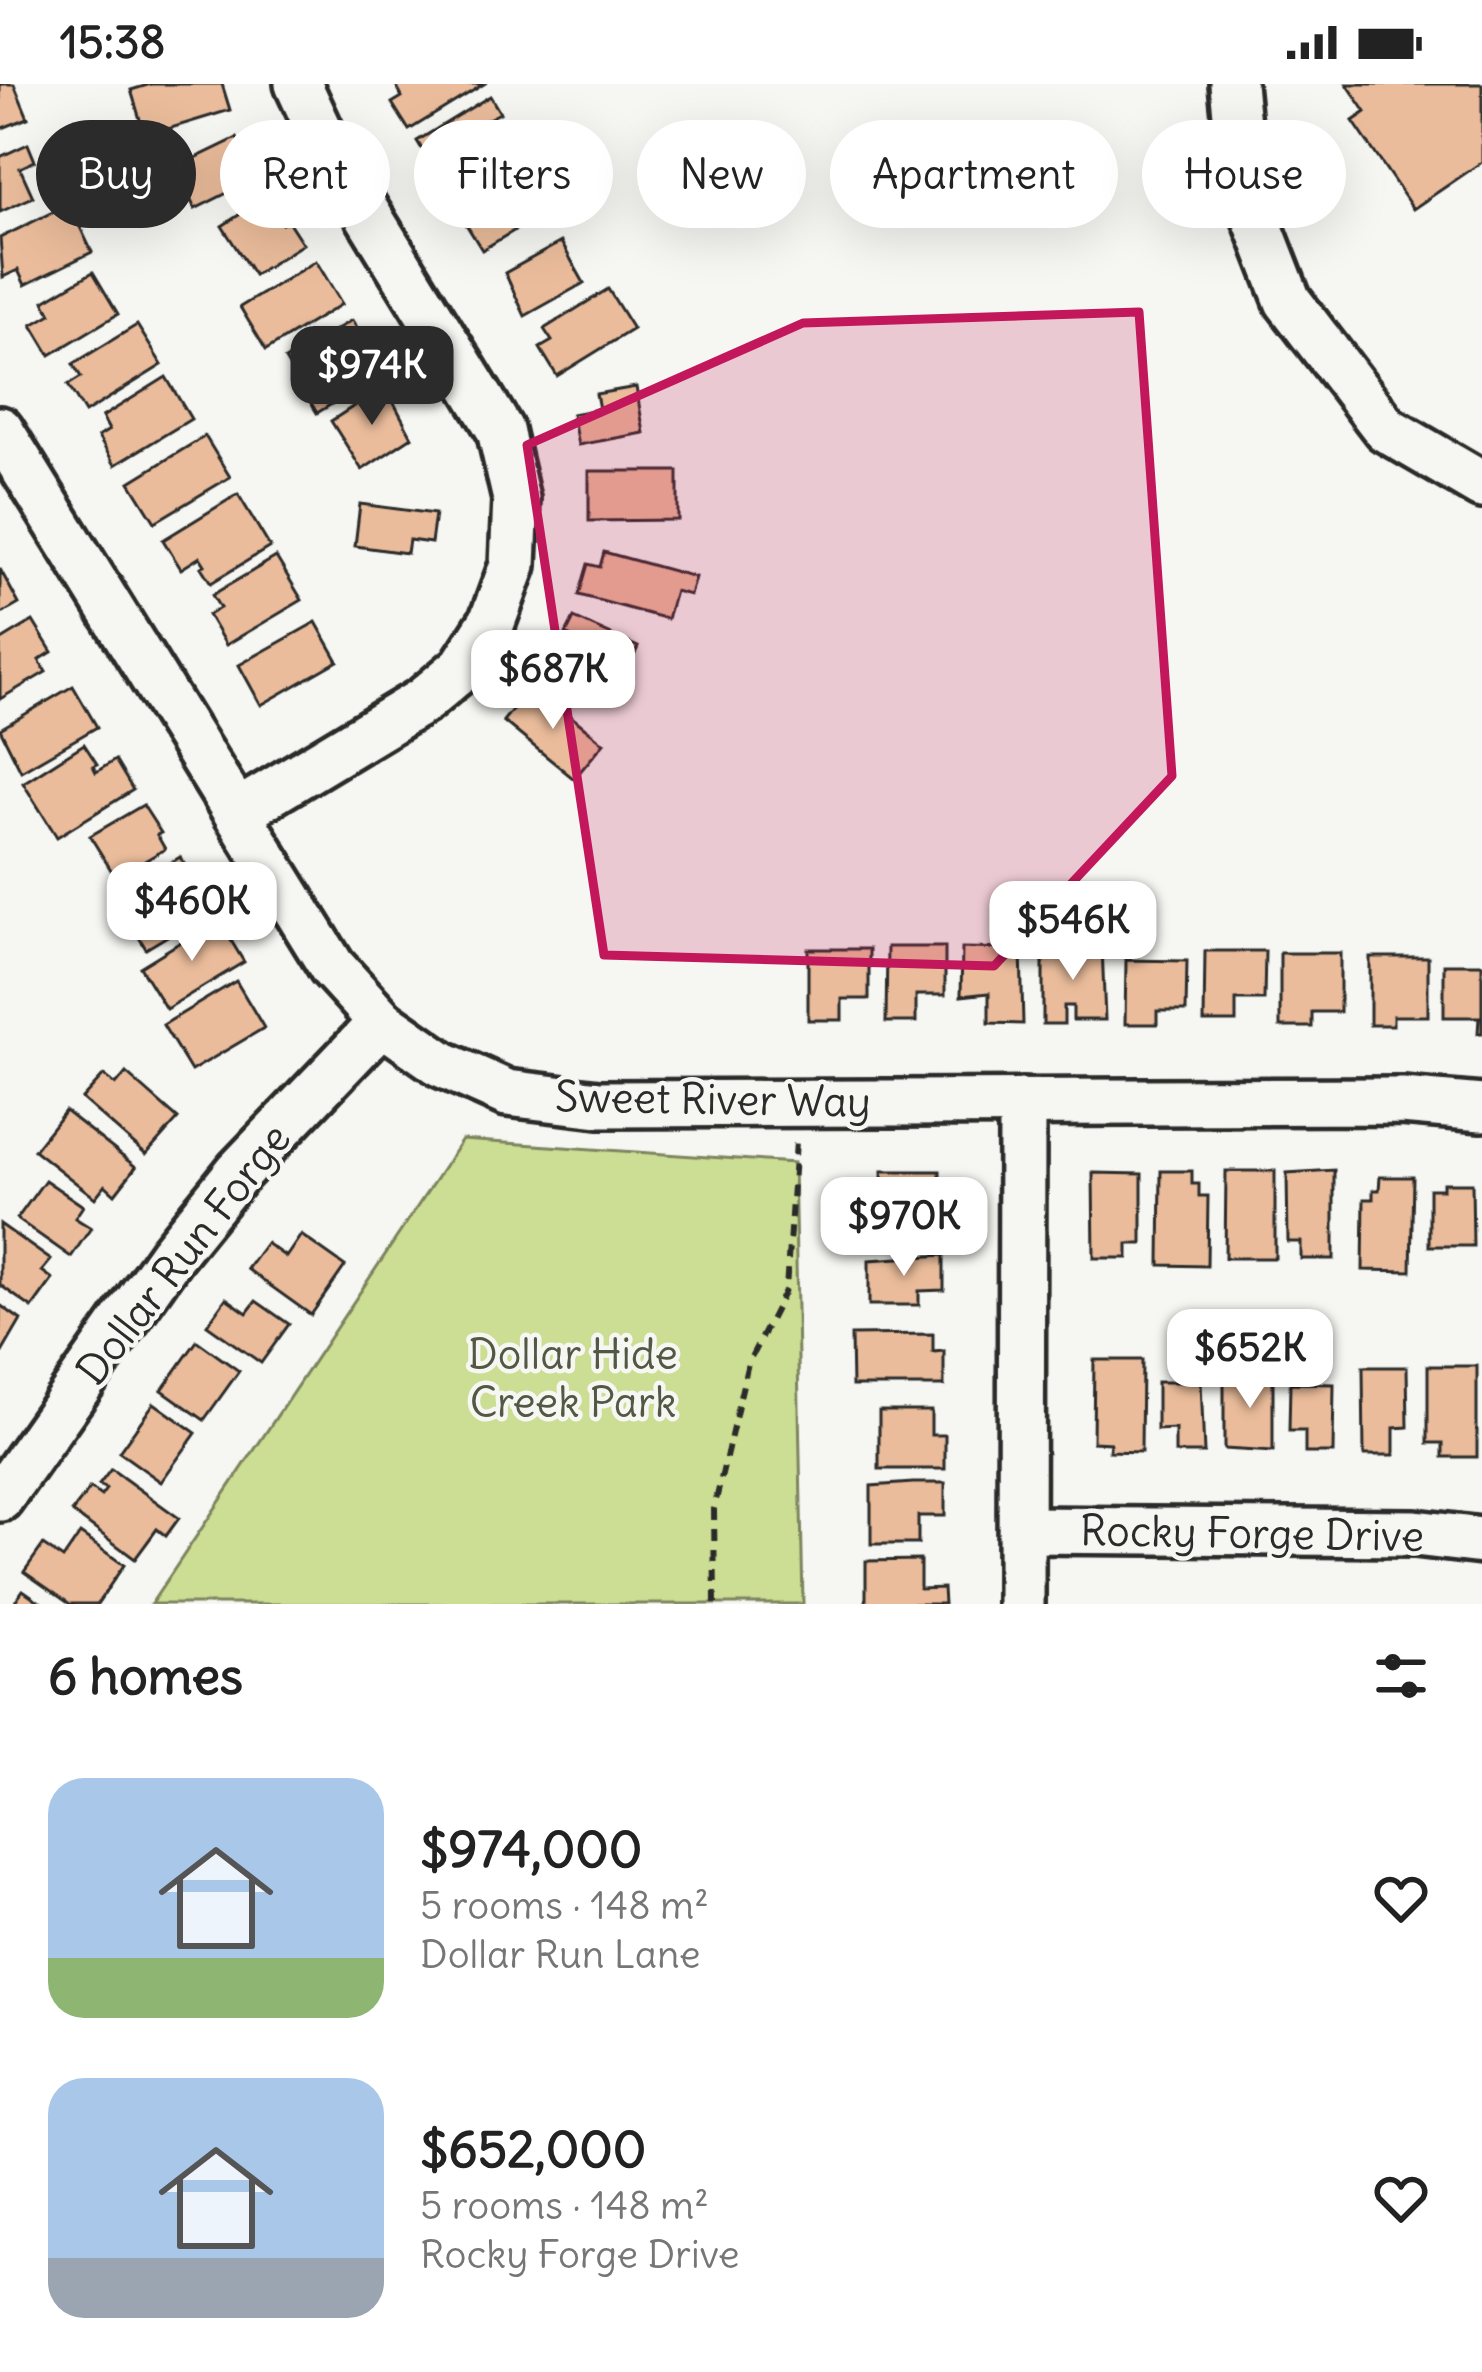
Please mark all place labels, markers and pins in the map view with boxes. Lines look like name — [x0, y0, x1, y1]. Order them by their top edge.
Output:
pin: $974K — [288, 326, 456, 428]
pin: $687K — [469, 630, 637, 732]
pin: $460K — [108, 862, 276, 964]
pin: $546K — [989, 881, 1157, 983]
pin: $970K — [820, 1177, 988, 1279]
pin: $652K — [1166, 1309, 1334, 1411]

